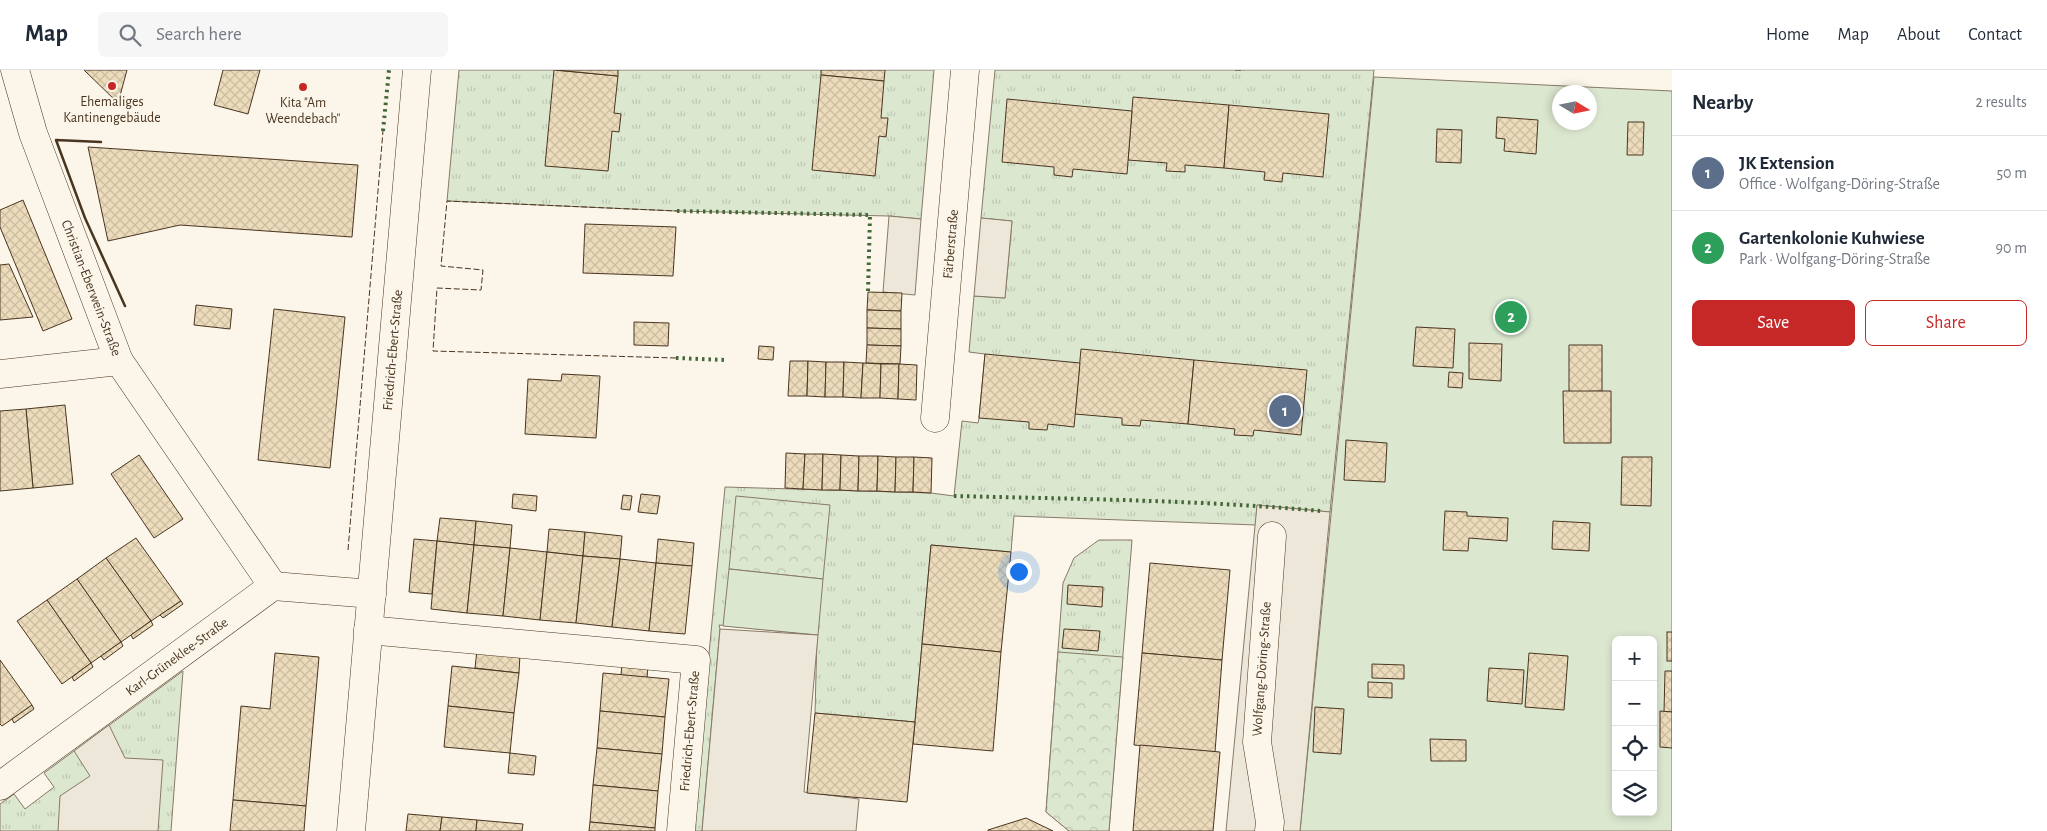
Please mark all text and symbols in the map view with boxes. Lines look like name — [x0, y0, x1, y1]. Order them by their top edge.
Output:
search box — [98, 12, 448, 57]
icon: search — [116, 21, 144, 49]
text: Map — [25, 22, 68, 46]
text: Search here — [156, 25, 242, 44]
text: Home — [1766, 26, 1809, 44]
text: Map — [1837, 26, 1869, 44]
text: About — [1897, 26, 1940, 44]
text: Contact — [1968, 26, 2022, 44]
marker: Ehemaliges Kantinengebäude — [106, 80, 118, 92]
marker: Kita "Am Weendebach" — [297, 81, 309, 93]
north arrow — [1552, 85, 1597, 130]
text: Nearby — [1692, 92, 1753, 113]
text: 2 results — [1975, 94, 2027, 110]
place label: Ehemaliges Kantinengebäude — [63, 95, 161, 125]
place label: Kita "Am Weendebach" — [265, 96, 341, 126]
text: JK Extension — [1739, 154, 1835, 173]
text: 1 — [1705, 165, 1711, 181]
text: 50 m — [1996, 165, 2027, 181]
text: Office · Wolfgang-Döring-Straße — [1739, 176, 1940, 192]
street label: Färberstraße — [941, 209, 961, 279]
street label: Christian-Eberwein-Straße — [59, 218, 123, 358]
text: Gartenkolonie Kuhwiese — [1739, 229, 1925, 248]
text: 2 — [1704, 240, 1712, 256]
text: 90 m — [1996, 240, 2027, 256]
text: Park · Wolfgang-Döring-Straße — [1739, 251, 1930, 267]
street label: Friedrich-Ebert-Straße — [381, 289, 405, 411]
pin: 2 — [1495, 298, 1527, 336]
button: Save — [1692, 300, 1855, 346]
button: Share — [1865, 300, 2027, 346]
pin: 1 — [1269, 392, 1301, 430]
your location — [1006, 559, 1032, 585]
street label: Wolfgang-Döring-Straße — [1250, 601, 1274, 737]
street label: Karl-Grüneklee-Straße — [123, 615, 231, 699]
map controls — [1612, 636, 1657, 816]
button: + — [1612, 636, 1657, 681]
street label: Friedrich-Ebert-Straße — [678, 670, 702, 792]
button: − — [1612, 681, 1657, 726]
button: locate — [1612, 726, 1657, 771]
button: layers — [1612, 771, 1657, 816]

